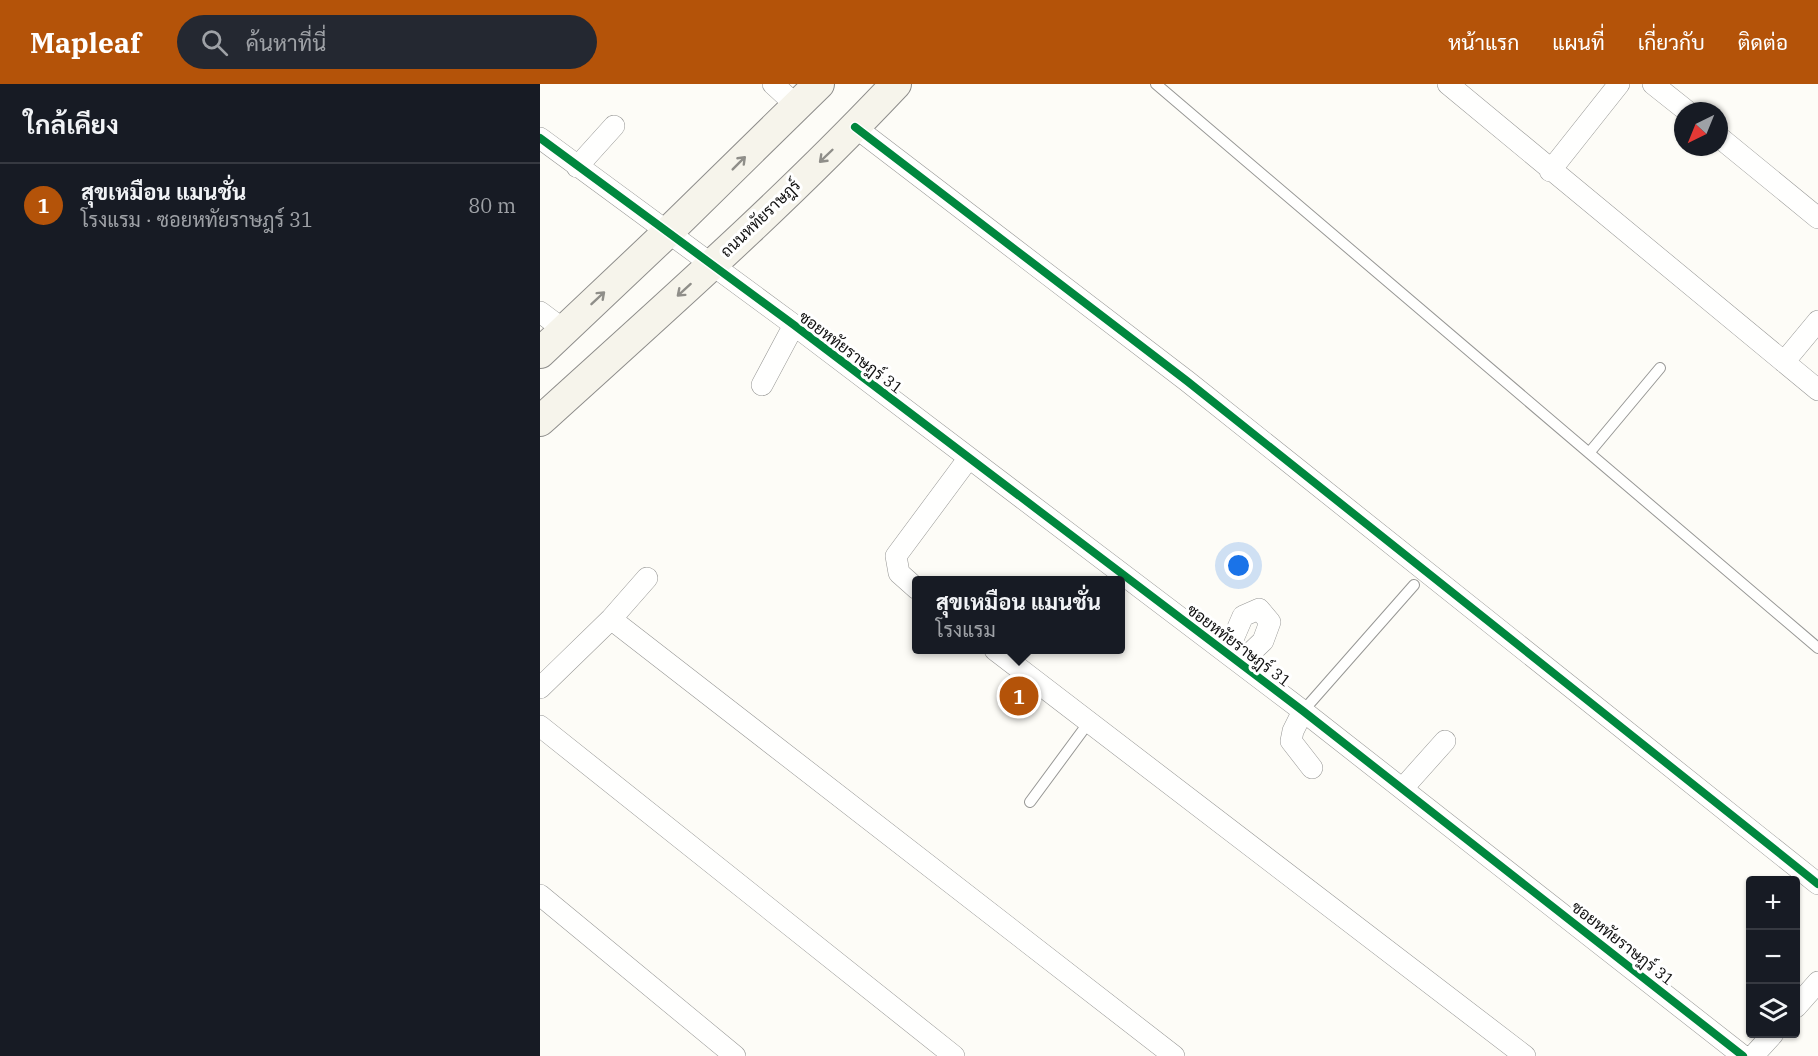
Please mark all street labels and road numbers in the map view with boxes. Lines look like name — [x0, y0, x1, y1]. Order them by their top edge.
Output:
street label: ถนนหทัยราษฎร์ — [714, 173, 805, 262]
street label: ซอยหทัยราษฎร์ 31 — [794, 305, 908, 398]
street label: ซอยหทัยราษฎร์ 31 — [1182, 598, 1296, 691]
street label: ซอยหทัยราษฎร์ 31 — [1567, 895, 1680, 990]

